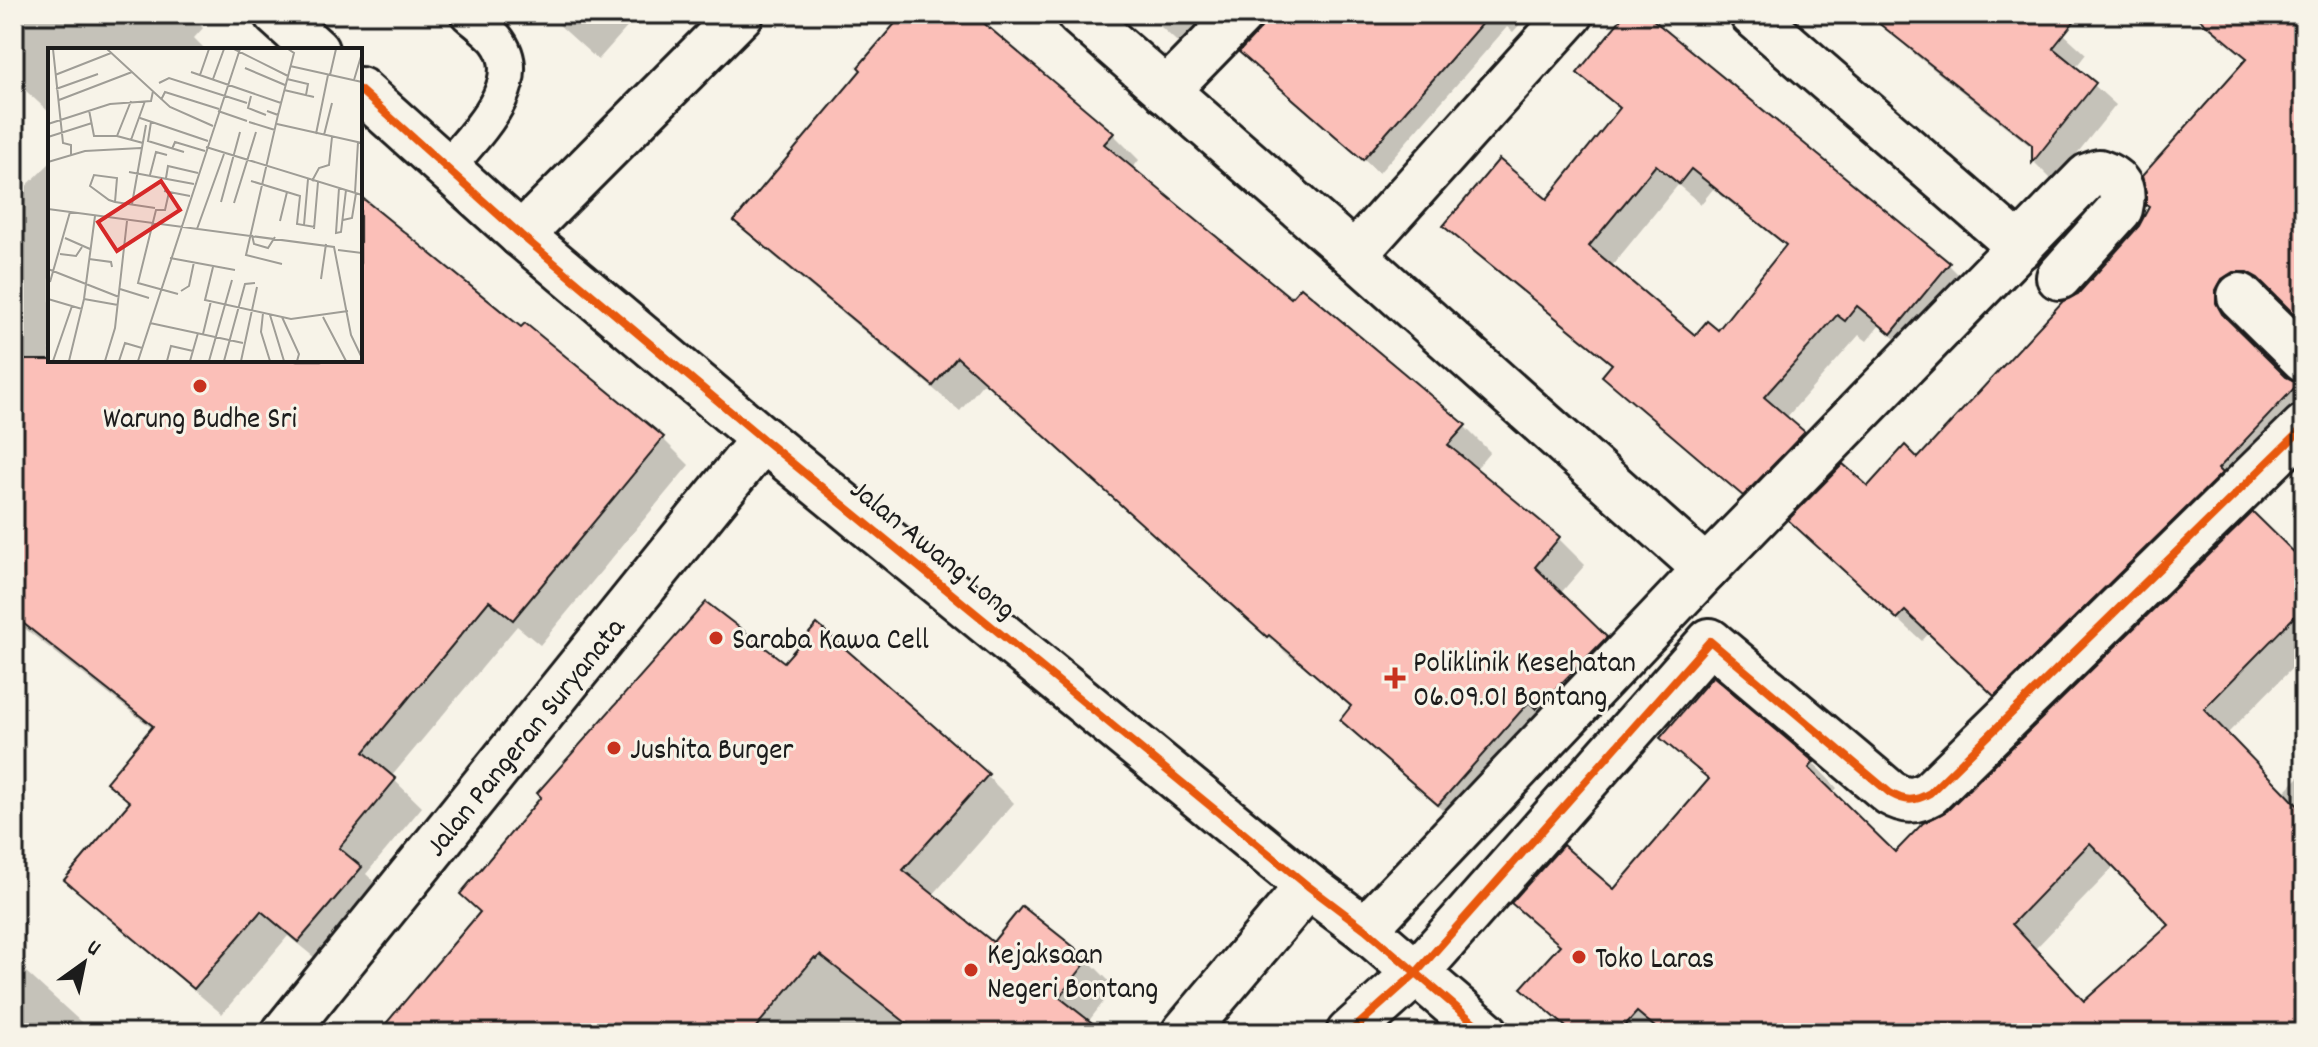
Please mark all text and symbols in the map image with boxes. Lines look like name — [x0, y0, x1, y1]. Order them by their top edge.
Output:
inset map — [48, 48, 362, 362]
marker: Warung Budhe Sri — [191, 377, 209, 395]
place label: Warung Budhe Sri — [103, 400, 297, 443]
street label: Jalan Awang Long — [839, 471, 1024, 632]
street label: Jalan Pangeran Suryanata — [417, 609, 638, 868]
place label: Saraba Kawa Cell — [732, 621, 929, 664]
marker: Saraba Kawa Cell — [707, 629, 725, 647]
place label: Poliklinik Kesehatan 06.09.01 Bontang — [1413, 644, 1636, 721]
marker: Poliklinik Kesehatan 06.09.01 Bontang — [1384, 667, 1406, 689]
place label: Jushita Burger — [630, 731, 793, 774]
marker: Jushita Burger — [605, 739, 623, 757]
north arrow — [44, 923, 124, 1003]
text: U — [80, 933, 106, 965]
place label: Kejaksaan Negeri Bontang — [987, 936, 1158, 1013]
place label: Toko Laras — [1595, 940, 1714, 983]
marker: Toko Laras — [1570, 948, 1588, 966]
marker: Kejaksaan Negeri Bontang — [962, 961, 980, 979]

